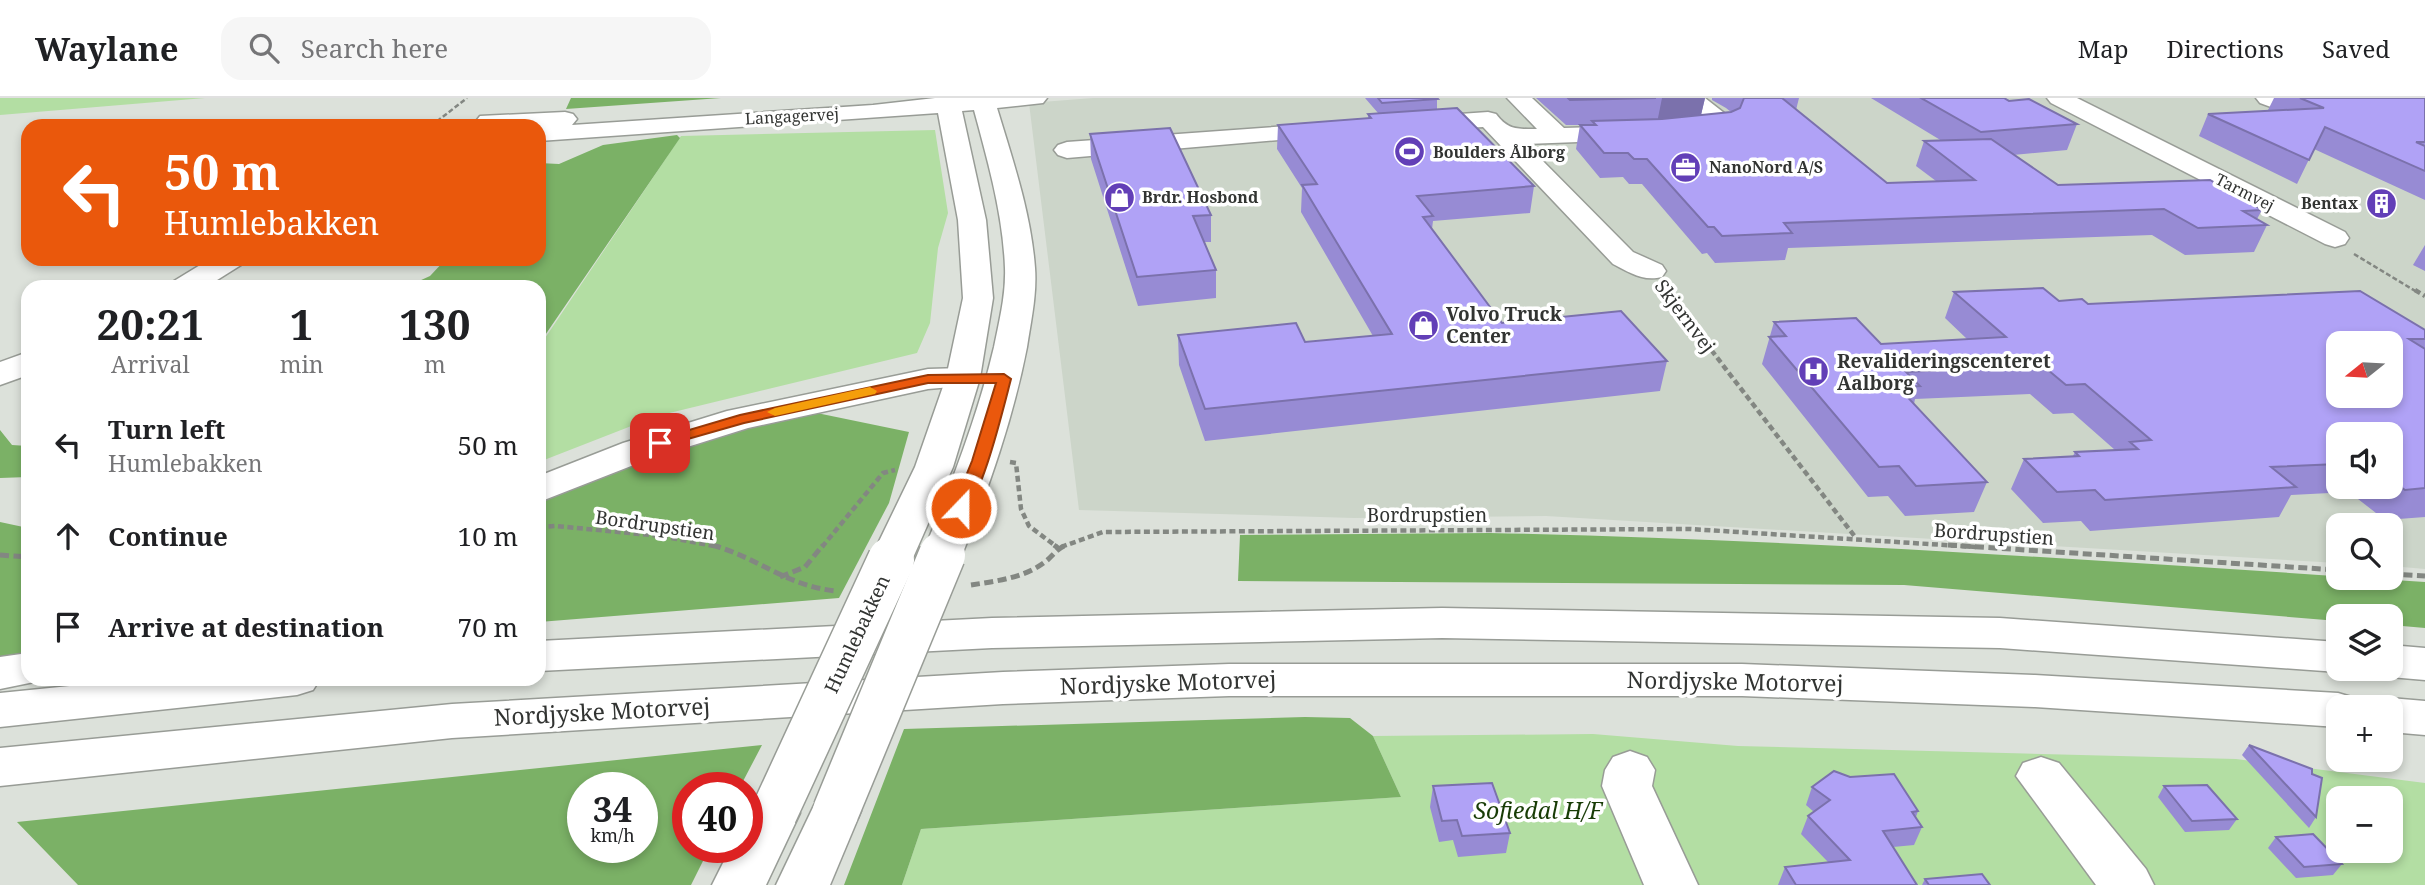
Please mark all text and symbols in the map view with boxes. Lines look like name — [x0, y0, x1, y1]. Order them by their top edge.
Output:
search box — [221, 17, 711, 80]
text: Waylane — [35, 26, 179, 71]
icon: search — [245, 29, 283, 67]
text: Search here — [301, 30, 448, 66]
text: Map — [2078, 32, 2129, 65]
text: Directions — [2167, 32, 2284, 65]
text: Saved — [2322, 32, 2390, 65]
street label: Langagervej — [744, 103, 840, 129]
sports icon: Boulders Ålborg — [1393, 135, 1427, 169]
text: 50 m — [164, 138, 280, 204]
place label: Boulders Ålborg — [1433, 141, 1565, 163]
icon: left — [49, 147, 140, 238]
office icon: NanoNord A/S — [1669, 150, 1703, 184]
place label: NanoNord A/S — [1709, 156, 1823, 178]
street label: Tarmvej — [2212, 168, 2278, 216]
shop icon: Brdr. Hosbond — [1102, 180, 1136, 214]
place label: Brdr. Hosbond — [1142, 186, 1259, 208]
building icon: Bentax — [2364, 186, 2398, 220]
place label: Bentax — [2301, 192, 2359, 214]
text: Humlebakken — [164, 201, 379, 244]
street label: Skjernvej — [1649, 274, 1721, 358]
text: 20:21 — [97, 295, 204, 352]
text: 1 — [290, 295, 314, 352]
text: 130 — [399, 295, 470, 352]
place label: Volvo Truck Center — [1446, 301, 1563, 349]
shop icon: Volvo Truck Center — [1406, 308, 1440, 342]
north arrow — [2326, 331, 2403, 408]
map controls — [2326, 331, 2403, 863]
text: Arrival — [111, 348, 190, 380]
text: min — [280, 348, 324, 380]
text: m — [424, 348, 446, 380]
place label: Revalideringscenteret Aalborg — [1837, 348, 2051, 396]
hospital icon: Revalideringscenteret Aalborg — [1797, 355, 1831, 389]
text: Turn left — [108, 411, 225, 447]
pin — [630, 413, 690, 473]
button: sound — [2326, 422, 2403, 499]
icon: arrive — [641, 424, 679, 462]
icon: left — [49, 426, 87, 464]
text: 50 m — [458, 427, 518, 463]
text: Humlebakken — [108, 447, 263, 479]
position arrow — [924, 471, 998, 545]
street label: Bordrupstien — [1367, 502, 1487, 528]
street label: Bordrupstien — [594, 504, 716, 546]
button: search — [2326, 513, 2403, 590]
icon: ahead — [49, 517, 87, 555]
street label: Bordrupstien — [1933, 517, 2055, 551]
text: Continue — [108, 518, 228, 554]
text: 10 m — [458, 518, 518, 554]
street label: Humlebakken — [818, 571, 896, 697]
button: layers — [2326, 604, 2403, 681]
icon: arrive — [49, 608, 87, 646]
text: Arrive at destination — [108, 609, 384, 645]
text: 70 m — [458, 609, 518, 645]
street label: Nordjyske Motorvej — [1059, 662, 1277, 702]
street label: Nordjyske Motorvej — [1626, 663, 1844, 699]
street label: Nordjyske Motorvej — [493, 689, 711, 733]
button: + — [2326, 695, 2403, 772]
speed limit sign: 40 — [672, 772, 763, 863]
text: 34 — [593, 785, 632, 832]
button: − — [2326, 786, 2403, 863]
park label: Sofiedal H/F — [1474, 794, 1604, 826]
text: km/h — [590, 823, 635, 847]

